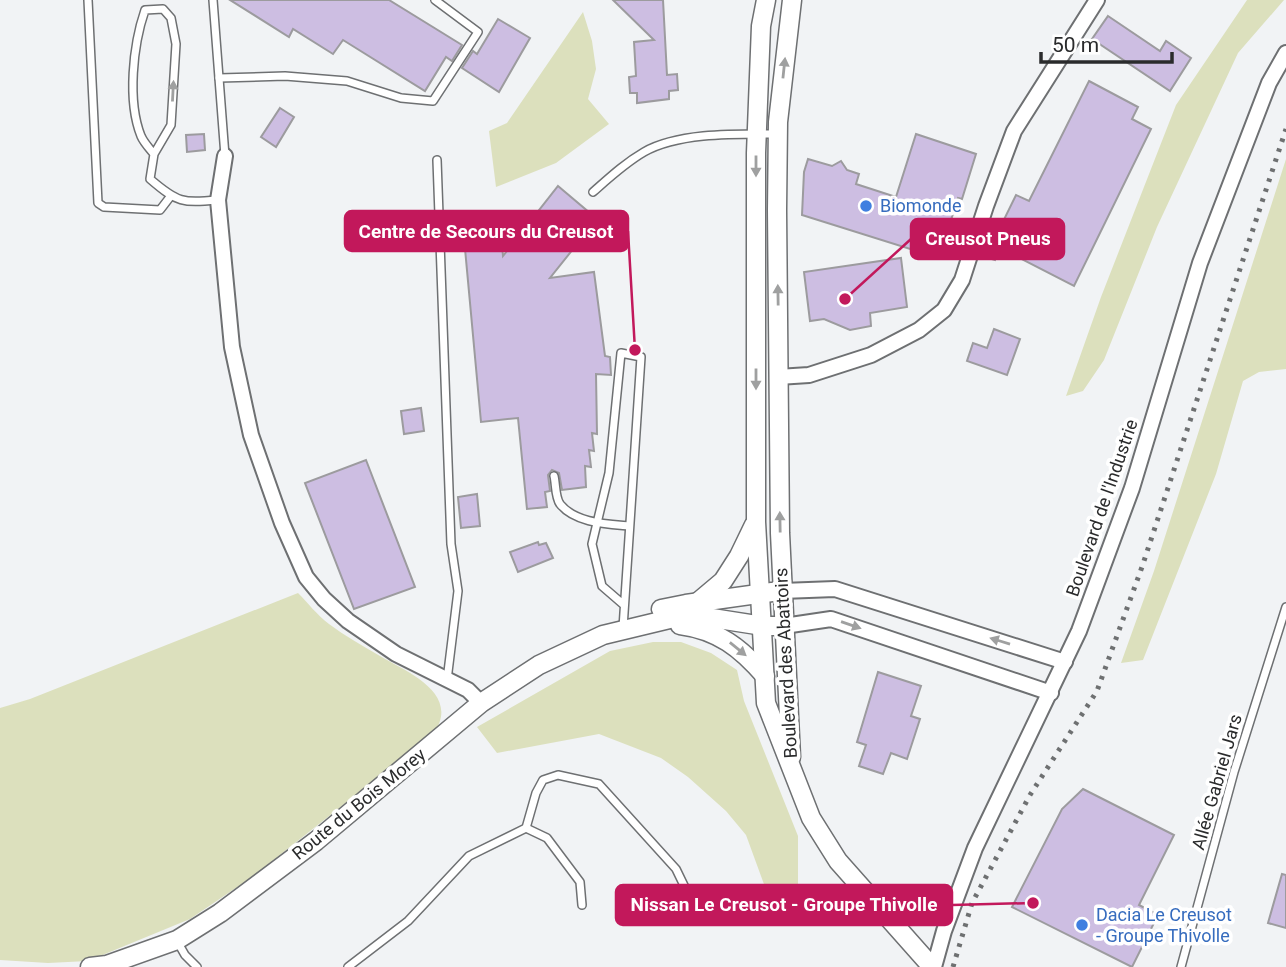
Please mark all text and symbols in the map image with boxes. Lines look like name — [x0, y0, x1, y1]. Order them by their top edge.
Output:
scale bar — [1041, 21, 1172, 65]
text: 50 m — [1052, 33, 1099, 57]
one-way arrow — [778, 56, 789, 78]
one-way arrow — [168, 79, 179, 101]
one-way arrow — [750, 155, 762, 177]
place label: Biomonde — [880, 195, 962, 216]
marker: Biomonde — [858, 198, 874, 214]
callout: Centre de Secours du Creusot — [345, 211, 628, 251]
callout: Creusot Pneus — [911, 219, 1064, 259]
text: Centre de Secours du Creusot — [359, 220, 614, 243]
text: Creusot Pneus — [925, 227, 1051, 250]
one-way arrow — [772, 284, 783, 306]
one-way arrow — [750, 368, 762, 390]
street label: Boulevard de l'Industrie — [1061, 417, 1142, 599]
one-way arrow — [774, 511, 786, 533]
street label: Boulevard des Abattoirs — [770, 567, 801, 759]
one-way arrow — [840, 621, 861, 631]
one-way arrow — [989, 635, 1010, 646]
one-way arrow — [728, 641, 746, 656]
street label: Allée Gabriel Jars — [1187, 712, 1246, 852]
street label: Route du Bois Morey — [288, 743, 430, 864]
callout: Nissan Le Creusot - Groupe Thivolle — [616, 885, 952, 925]
text: Nissan Le Creusot - Groupe Thivolle — [631, 893, 937, 916]
place label: Dacia Le Creusot - Groupe Thivolle — [1096, 904, 1232, 946]
marker: Dacia Le Creusot - Groupe Thivolle — [1074, 917, 1090, 933]

